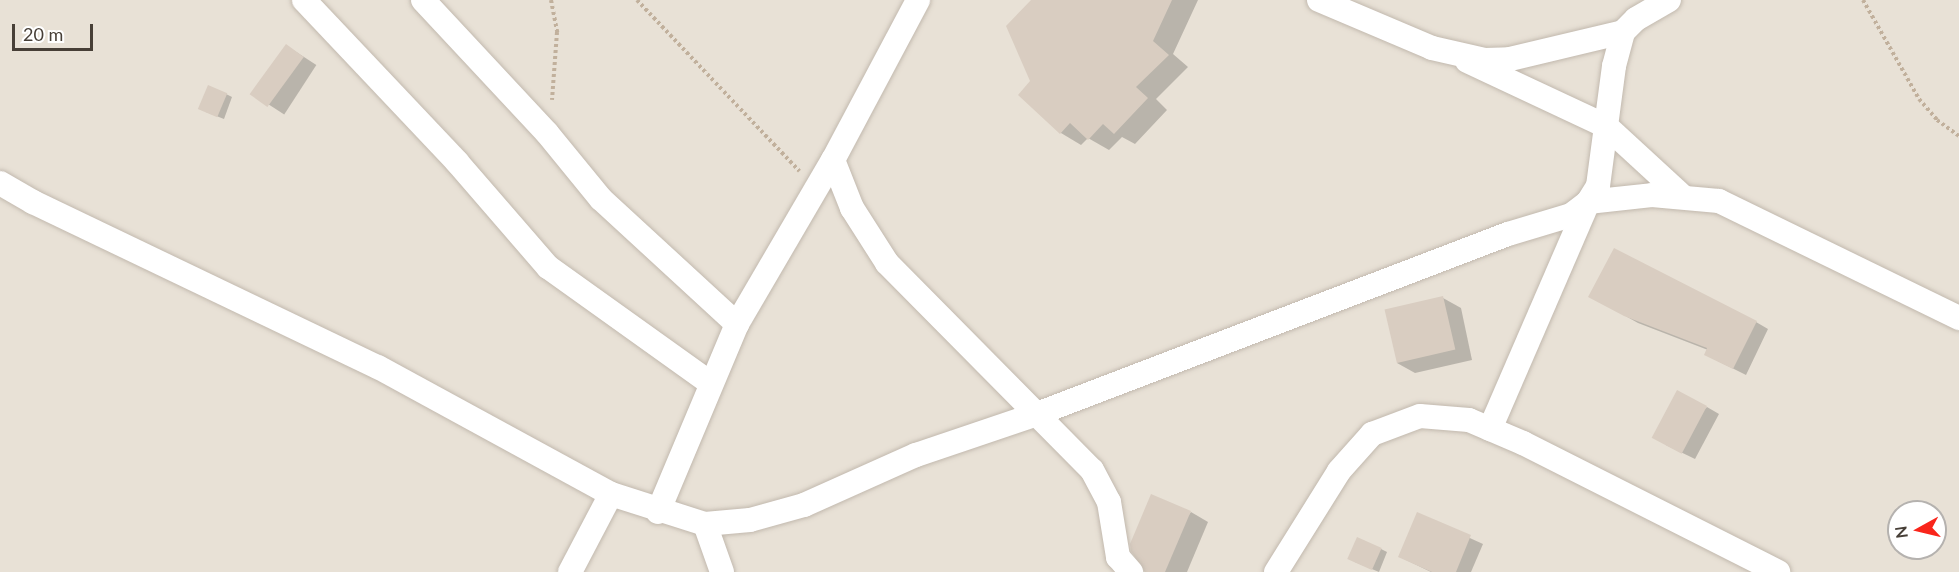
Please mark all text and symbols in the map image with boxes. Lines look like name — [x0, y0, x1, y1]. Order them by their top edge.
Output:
scale bar — [15, 12, 96, 50]
text: 20 m — [23, 23, 63, 45]
north arrow — [1887, 500, 1947, 560]
text: N — [1890, 525, 1911, 540]

